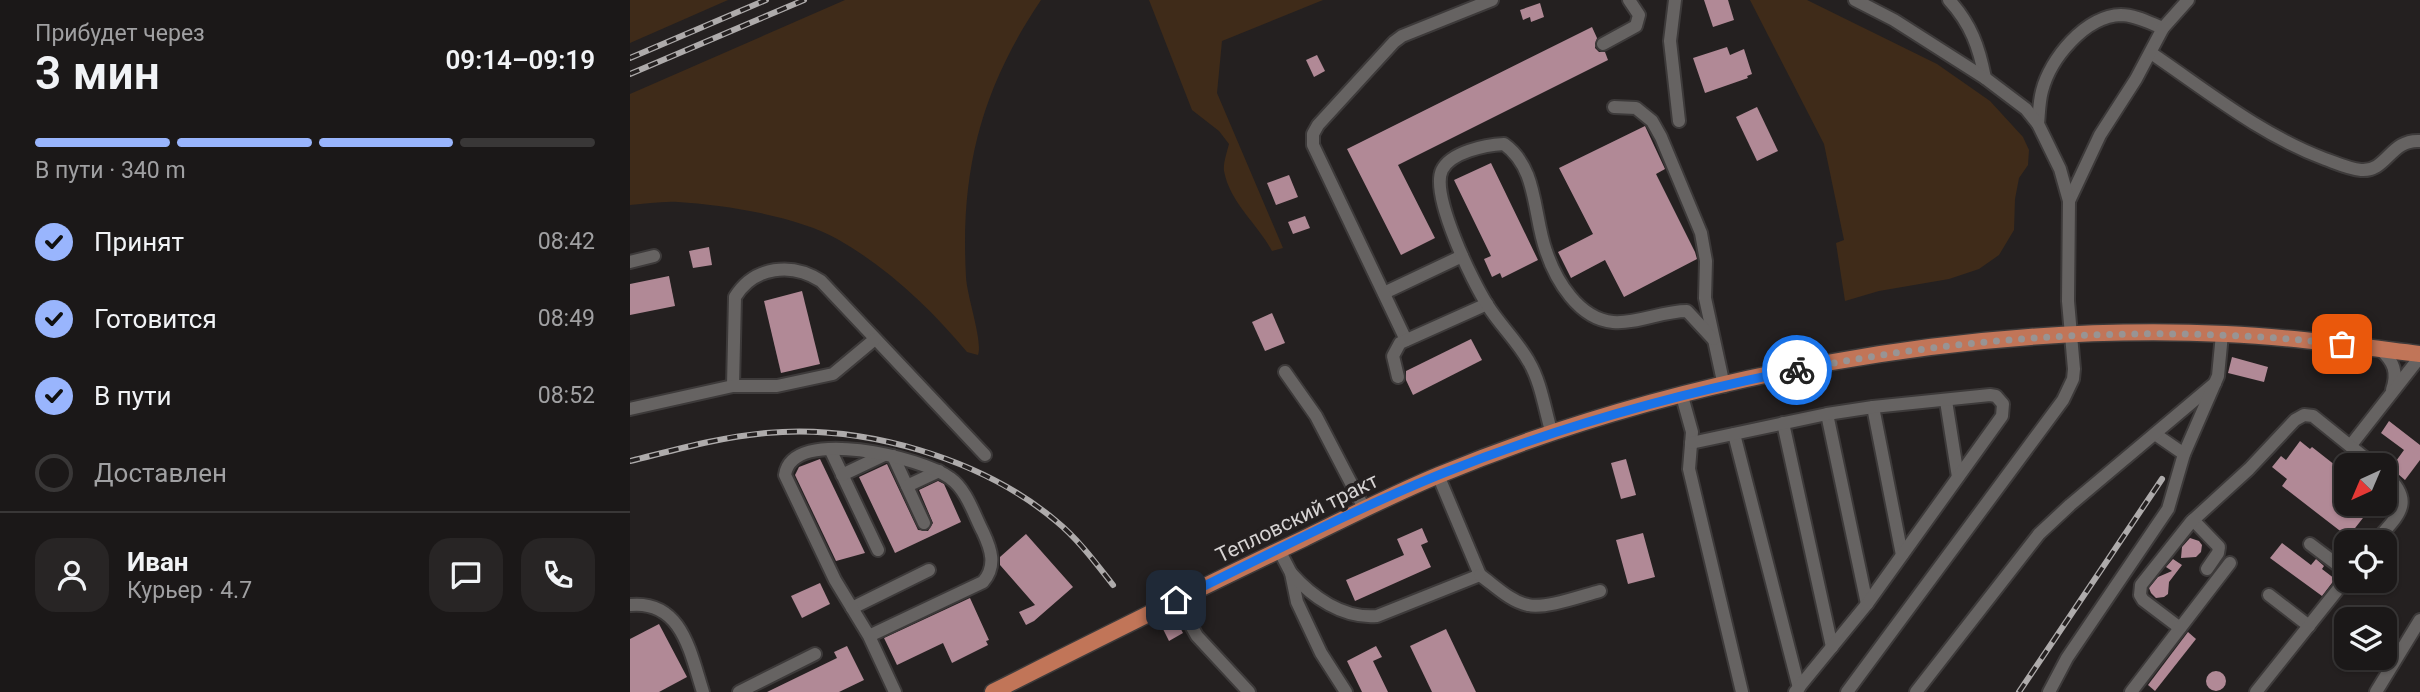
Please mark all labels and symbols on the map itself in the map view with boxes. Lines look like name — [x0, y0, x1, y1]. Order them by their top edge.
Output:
pin — [2312, 314, 2372, 374]
courier — [1762, 335, 1832, 405]
north arrow — [2334, 453, 2398, 516]
street label: Тепловский тракт — [1212, 468, 1382, 568]
pin — [1146, 570, 1206, 630]

